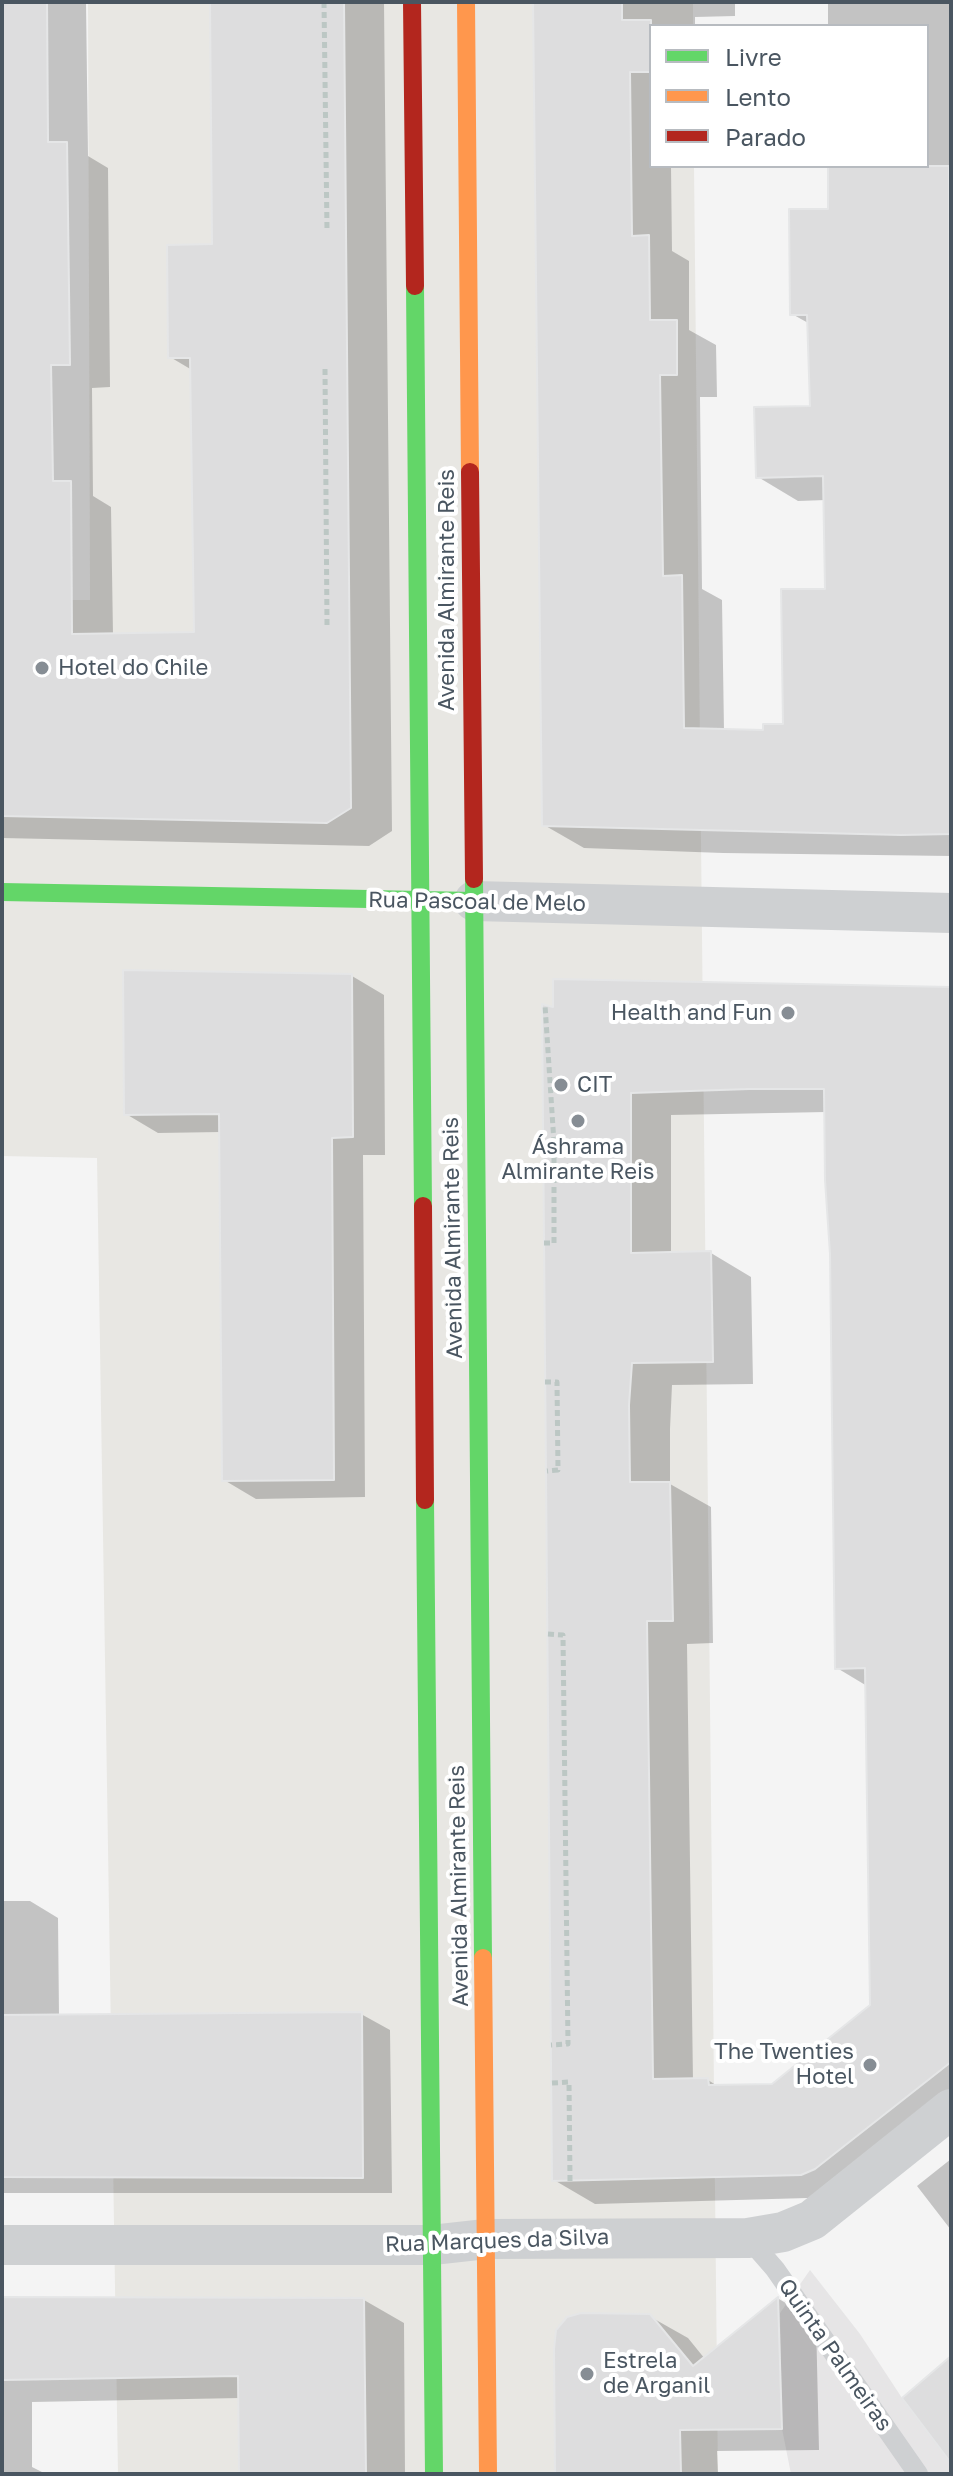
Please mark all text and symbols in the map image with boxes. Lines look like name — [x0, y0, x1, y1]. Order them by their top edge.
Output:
legend — [649, 24, 929, 168]
text: Livre — [725, 42, 782, 71]
text: Lento — [725, 82, 791, 111]
text: Parado — [725, 122, 806, 151]
street label: Avenida Almirante Reis — [434, 469, 460, 711]
place label: Hotel do Chile — [58, 655, 208, 681]
marker: Hotel do Chile — [33, 659, 51, 677]
street label: Rua Pascoal de Melo — [368, 887, 586, 917]
place label: Health and Fun — [611, 1000, 772, 1026]
marker: Health and Fun — [779, 1004, 797, 1022]
place label: CIT — [577, 1072, 613, 1098]
marker: CIT — [552, 1076, 570, 1094]
marker: Áshrama Almirante Reis — [569, 1112, 587, 1130]
street label: Avenida Almirante Reis — [438, 1117, 468, 1359]
place label: Áshrama Almirante Reis — [502, 1134, 654, 1186]
street label: Avenida Almirante Reis — [444, 1765, 474, 2007]
place label: The Twenties Hotel — [714, 2039, 854, 2090]
marker: The Twenties Hotel — [861, 2056, 879, 2074]
street label: Rua Marques da Silva — [384, 2224, 610, 2258]
street label: Quinta Palmeiras — [773, 2274, 897, 2436]
place label: Estrela de Arganil — [603, 2348, 710, 2400]
marker: Estrela de Arganil — [578, 2365, 596, 2383]

